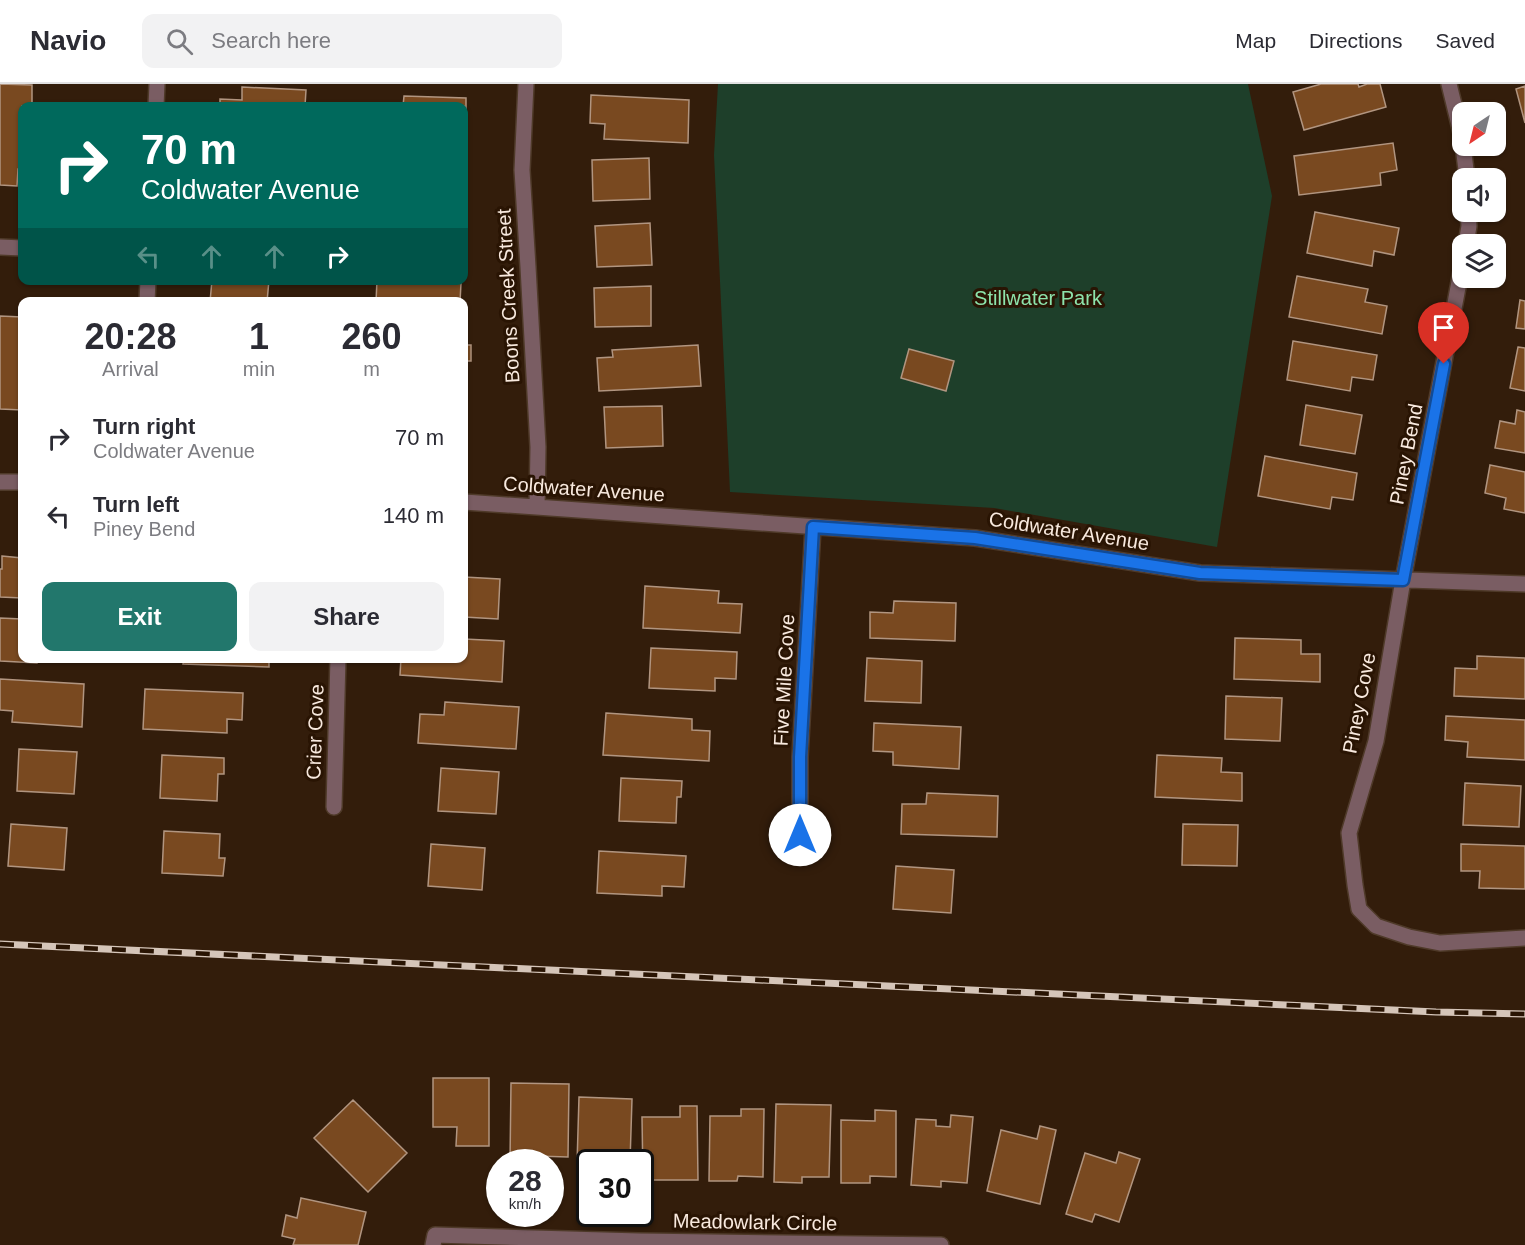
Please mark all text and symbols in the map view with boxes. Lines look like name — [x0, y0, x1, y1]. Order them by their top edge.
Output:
search box — [142, 14, 562, 68]
text: Navio — [30, 25, 106, 56]
icon: search — [163, 25, 196, 58]
text: Search here — [211, 28, 331, 53]
text: Map — [1235, 29, 1276, 52]
text: Directions — [1309, 29, 1402, 52]
text: Saved — [1435, 29, 1495, 52]
north arrow — [1452, 102, 1506, 156]
map controls — [1452, 102, 1506, 288]
icon: right — [42, 126, 120, 204]
text: 70 m — [141, 126, 237, 173]
button: sound — [1452, 168, 1506, 222]
text: Coldwater Avenue — [141, 175, 360, 205]
street label: Boons Creek Street — [492, 208, 524, 384]
button: layers — [1452, 234, 1506, 288]
icon: left — [132, 240, 165, 273]
icon: ahead — [195, 240, 228, 273]
icon: ahead — [258, 240, 291, 273]
icon: right — [321, 240, 354, 273]
park label: Stillwater Park — [974, 287, 1103, 309]
pin — [1418, 302, 1469, 364]
icon: arrive — [1427, 311, 1460, 344]
text: 20:28 — [84, 316, 176, 357]
text: 1 — [249, 316, 269, 357]
text: 260 — [341, 316, 402, 357]
text: Arrival — [102, 358, 159, 380]
text: min — [243, 358, 275, 380]
text: m — [363, 358, 380, 380]
street label: Piney Bend — [1385, 402, 1427, 506]
text: Turn right — [93, 414, 195, 439]
icon: right — [42, 422, 75, 455]
text: 70 m — [395, 425, 444, 450]
text: Coldwater Avenue — [93, 440, 255, 462]
street label: Coldwater Avenue — [502, 472, 666, 506]
text: Turn left — [93, 492, 179, 517]
icon: left — [42, 500, 75, 533]
text: 140 m — [383, 503, 444, 528]
street label: Coldwater Avenue — [987, 507, 1151, 555]
text: Piney Bend — [93, 518, 195, 540]
button: Exit — [42, 582, 237, 651]
button: Share — [249, 582, 444, 651]
street label: Five Mile Cove — [770, 613, 798, 747]
street label: Piney Cove — [1338, 651, 1380, 755]
street label: Crier Cove — [302, 684, 328, 780]
position arrow — [768, 803, 832, 867]
speed limit sign: 30 — [576, 1149, 654, 1227]
text: 28 — [508, 1164, 542, 1197]
text: km/h — [509, 1195, 541, 1212]
street label: Meadowlark Circle — [673, 1210, 837, 1234]

